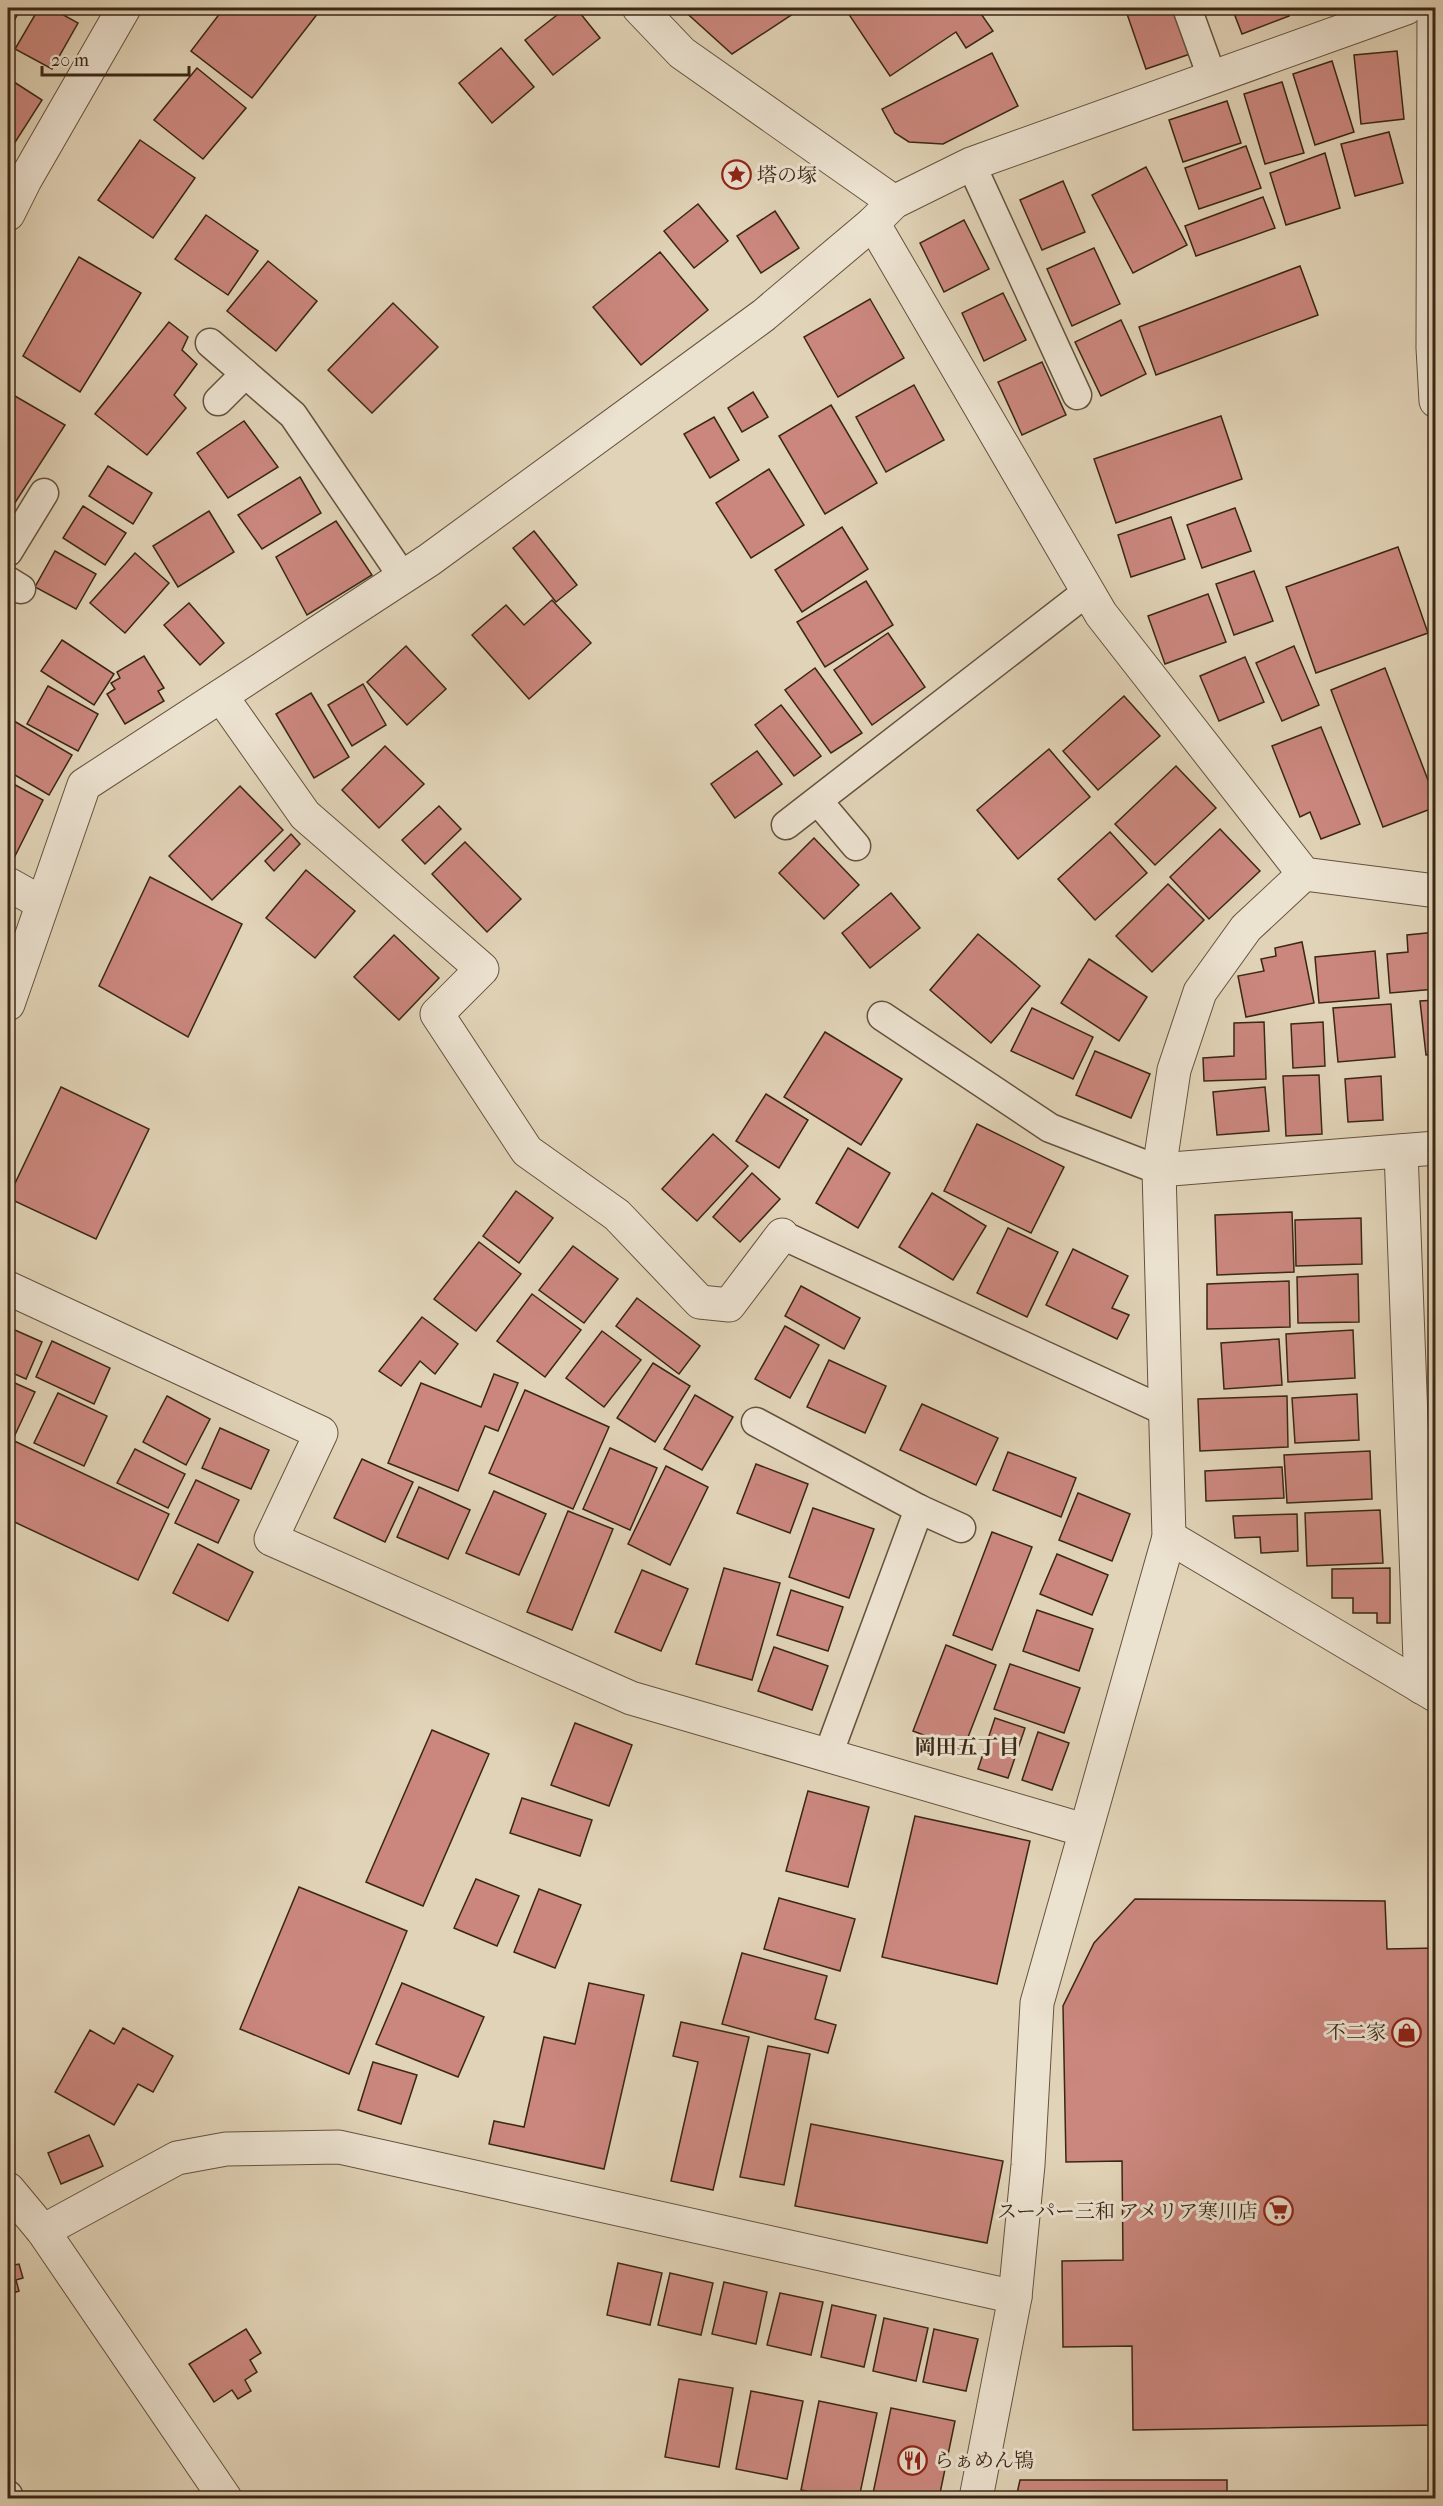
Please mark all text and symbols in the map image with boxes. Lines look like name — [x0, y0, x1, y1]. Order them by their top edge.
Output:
scale bar — [42, 39, 189, 77]
text: 20 m — [51, 50, 89, 71]
place icon: 塔の塚 — [720, 159, 752, 191]
place label: 塔の塚 — [757, 164, 817, 187]
district label: 岡田五丁目 — [915, 1735, 1020, 1759]
shop icon: 不二家 — [1391, 2016, 1423, 2048]
place label: 不二家 — [1326, 2021, 1386, 2044]
supermarket icon: スーパー三和 アメリア寒川店 — [1263, 2195, 1295, 2227]
place label: スーパー三和 アメリア寒川店 — [997, 2200, 1258, 2223]
restaurant icon: らぁめん鴇 — [897, 2444, 929, 2476]
place label: らぁめん鴇 — [934, 2449, 1034, 2472]

